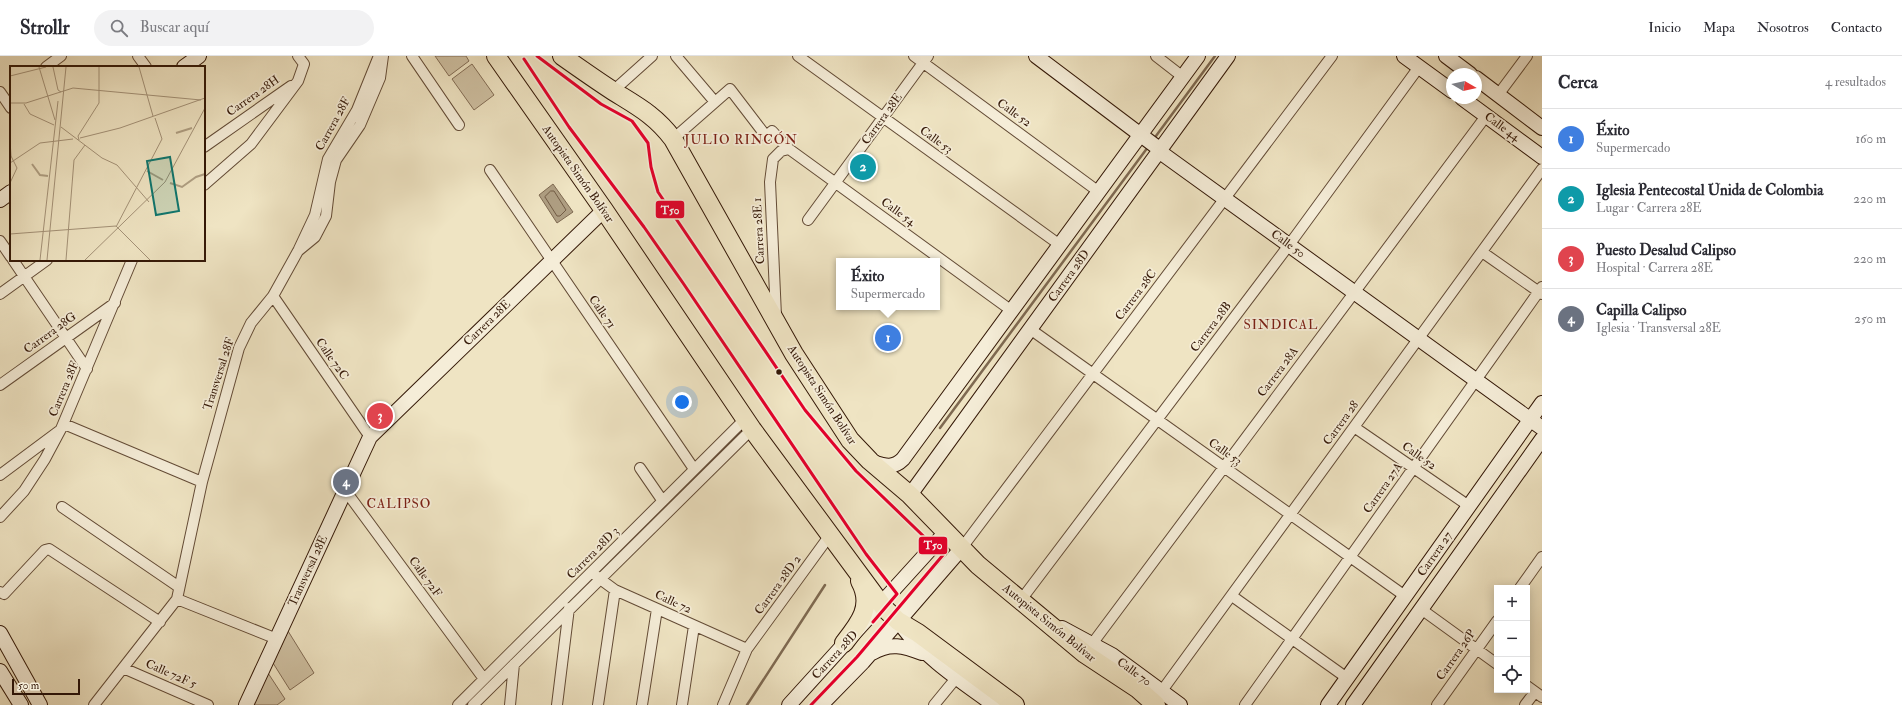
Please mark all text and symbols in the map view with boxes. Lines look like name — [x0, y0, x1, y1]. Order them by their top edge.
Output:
search box — [94, 10, 374, 46]
text: Strollr — [20, 16, 70, 40]
icon: search — [108, 17, 130, 39]
text: Buscar aquí — [140, 18, 209, 37]
text: Inicio — [1648, 19, 1681, 36]
text: Mapa — [1703, 19, 1735, 36]
text: Nosotros — [1757, 19, 1809, 36]
text: Contacto — [1831, 19, 1882, 36]
inset map — [10, 66, 205, 261]
north arrow — [1446, 68, 1482, 104]
street label: Carrera 28H — [224, 72, 282, 120]
text: Cerca — [1558, 72, 1598, 93]
text: 4 resultados — [1825, 74, 1886, 90]
street label: Carrera 28E — [858, 90, 906, 148]
street label: Carrera 28F — [312, 94, 354, 153]
street label: Calle 52 — [994, 96, 1034, 130]
street label: Calle 44 — [1481, 109, 1523, 145]
street label: Autopista Simón Bolívar — [538, 121, 618, 226]
text: Éxito — [1596, 121, 1629, 140]
street label: Calle 53 — [917, 123, 955, 157]
district label: JULIO RINCÓN — [683, 131, 798, 148]
text: 1 — [1569, 131, 1573, 147]
text: 160 m — [1855, 131, 1886, 147]
text: Supermercado — [1596, 140, 1670, 156]
pin: 2 — [850, 152, 876, 182]
text: Iglesia Pentecostal Unida de Colombia — [1596, 181, 1823, 200]
text: 2 — [1568, 191, 1574, 207]
text: 220 m — [1853, 191, 1886, 207]
street label: Calle 54 — [878, 195, 919, 230]
street label: Carrera 28E 1 — [750, 197, 768, 265]
line badge: T50 — [655, 200, 685, 219]
text: Lugar · Carrera 28E — [1596, 200, 1702, 216]
text: T50 — [660, 204, 680, 217]
street label: Calle 50 — [1268, 227, 1308, 261]
text: Puesto Desalud Calipso — [1596, 241, 1736, 260]
street label: Carrera 28D — [1045, 247, 1093, 305]
text: 3 — [1569, 251, 1574, 267]
text: 220 m — [1853, 251, 1886, 267]
popup — [836, 258, 940, 310]
text: Hospital · Carrera 28E — [1596, 260, 1713, 276]
street label: Carrera 28C — [1112, 266, 1160, 323]
text: Éxito — [851, 267, 884, 286]
text: Supermercado — [851, 286, 925, 302]
street label: Calle 71 — [585, 292, 619, 332]
street label: Carrera 28E — [460, 297, 514, 349]
street label: Carrera 28B — [1187, 299, 1235, 355]
text: Capilla Calipso — [1596, 301, 1686, 320]
street label: Carrera 28G — [21, 309, 79, 357]
text: 4 — [1567, 311, 1575, 327]
text: 250 m — [1854, 311, 1886, 327]
district label: SINDICAL — [1244, 317, 1318, 333]
text: Iglesia · Transversal 28E — [1596, 320, 1721, 336]
pin: 1 — [875, 323, 901, 353]
street label: Transversal 28F — [200, 335, 238, 412]
street label: Calle 72C — [312, 335, 352, 383]
street label: Autopista Simón Bolívar — [784, 341, 860, 448]
street label: Carrera 28A — [1254, 344, 1302, 400]
street label: Carrera 28F — [46, 359, 83, 419]
unlabelled marker — [774, 367, 784, 377]
your location — [672, 392, 692, 412]
street label: Carrera 28 — [1320, 398, 1362, 448]
pin: 3 — [367, 401, 393, 431]
street label: Calle 53 — [1205, 435, 1245, 469]
street label: Calle 52 — [1399, 439, 1439, 473]
street label: Carrera 27A — [1360, 459, 1406, 516]
pin: 4 — [333, 467, 359, 497]
district label: CALIPSO — [367, 496, 431, 512]
street label: Carrera 28D 3 — [564, 524, 622, 582]
street label: Carrera 27 — [1414, 528, 1456, 579]
street label: Transversal 28E — [285, 533, 331, 609]
line badge: T50 — [918, 536, 948, 555]
text: T50 — [923, 539, 943, 552]
street label: Carrera 28D 2 — [751, 552, 805, 618]
street label: Calle 72F — [405, 554, 445, 601]
street label: Autopista Simón Bolívar — [998, 580, 1099, 666]
map controls — [1494, 585, 1530, 693]
button: + — [1494, 585, 1530, 621]
street label: Calle 72 — [652, 587, 694, 617]
button: − — [1494, 621, 1530, 657]
street label: Carrera 28D — [809, 627, 861, 682]
street label: Carrera 26P — [1433, 627, 1479, 683]
street label: Calle 70 — [1114, 654, 1154, 690]
street label: Calle 72F 5 — [143, 656, 199, 692]
button: locate — [1494, 657, 1530, 693]
scale bar — [12, 677, 80, 696]
text: 50 m — [18, 679, 39, 692]

